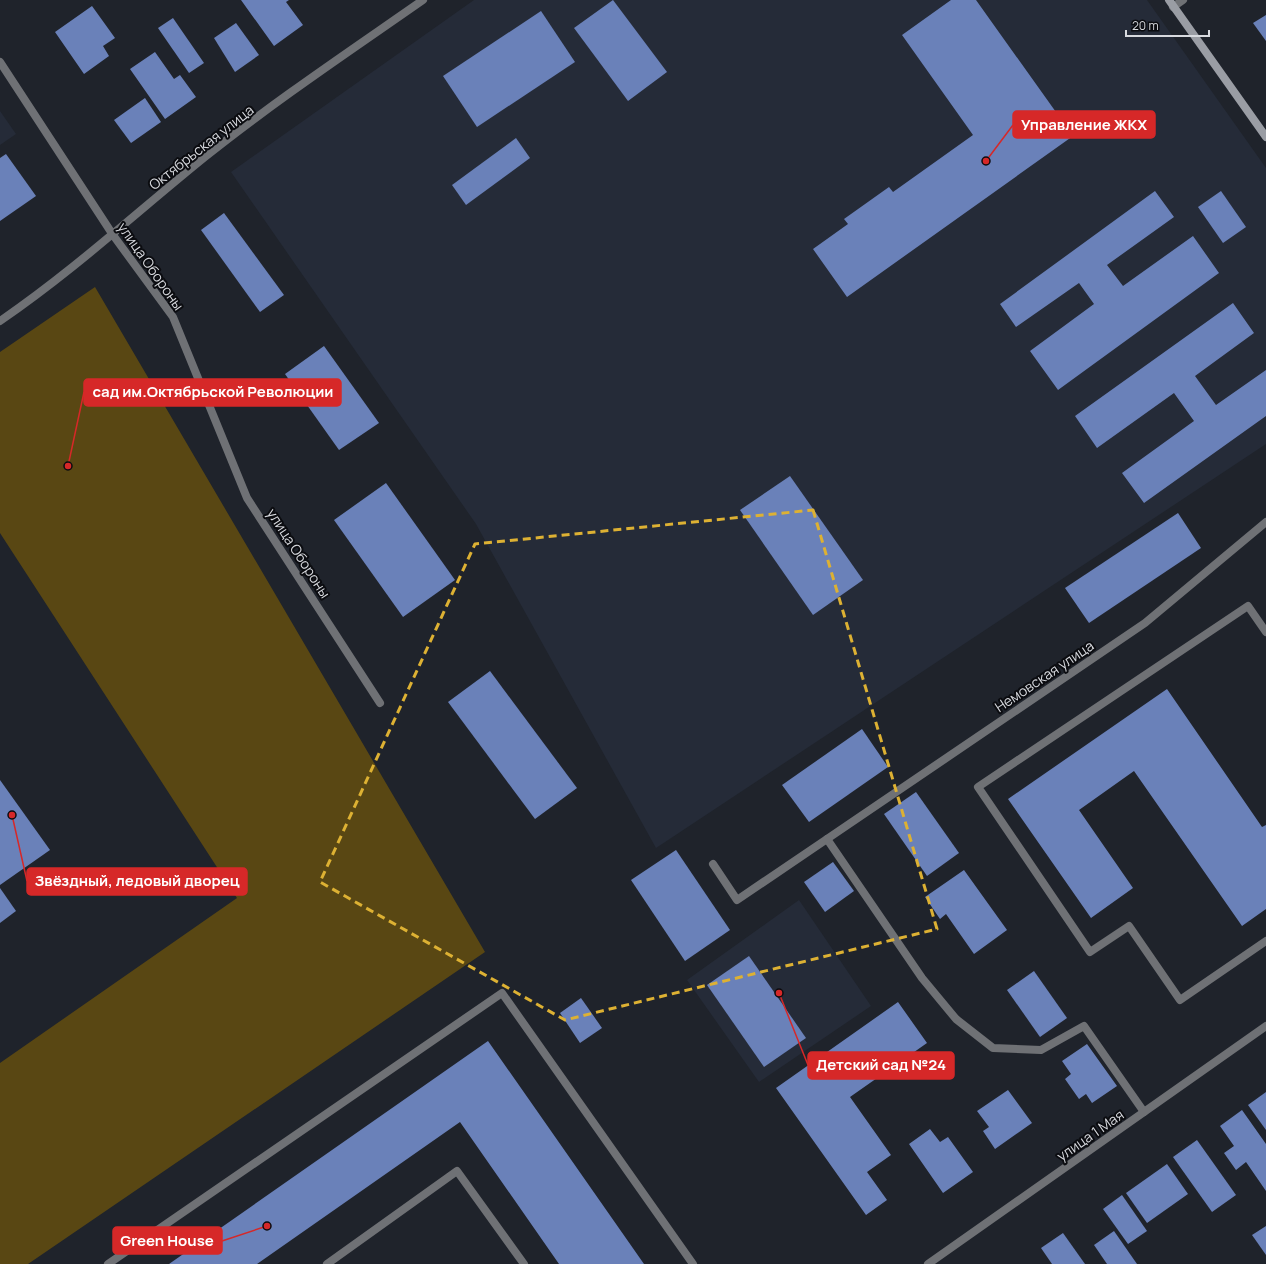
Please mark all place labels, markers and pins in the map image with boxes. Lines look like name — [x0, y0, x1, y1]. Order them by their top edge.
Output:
callout: Управление ЖКХ — [1013, 111, 1155, 138]
callout: сад им.Октябрьской Революции — [84, 379, 341, 406]
callout: Звёздный, ледовый дворец — [27, 868, 247, 895]
callout: Детский сад №24 — [808, 1052, 954, 1079]
callout: Green House — [113, 1227, 222, 1254]

